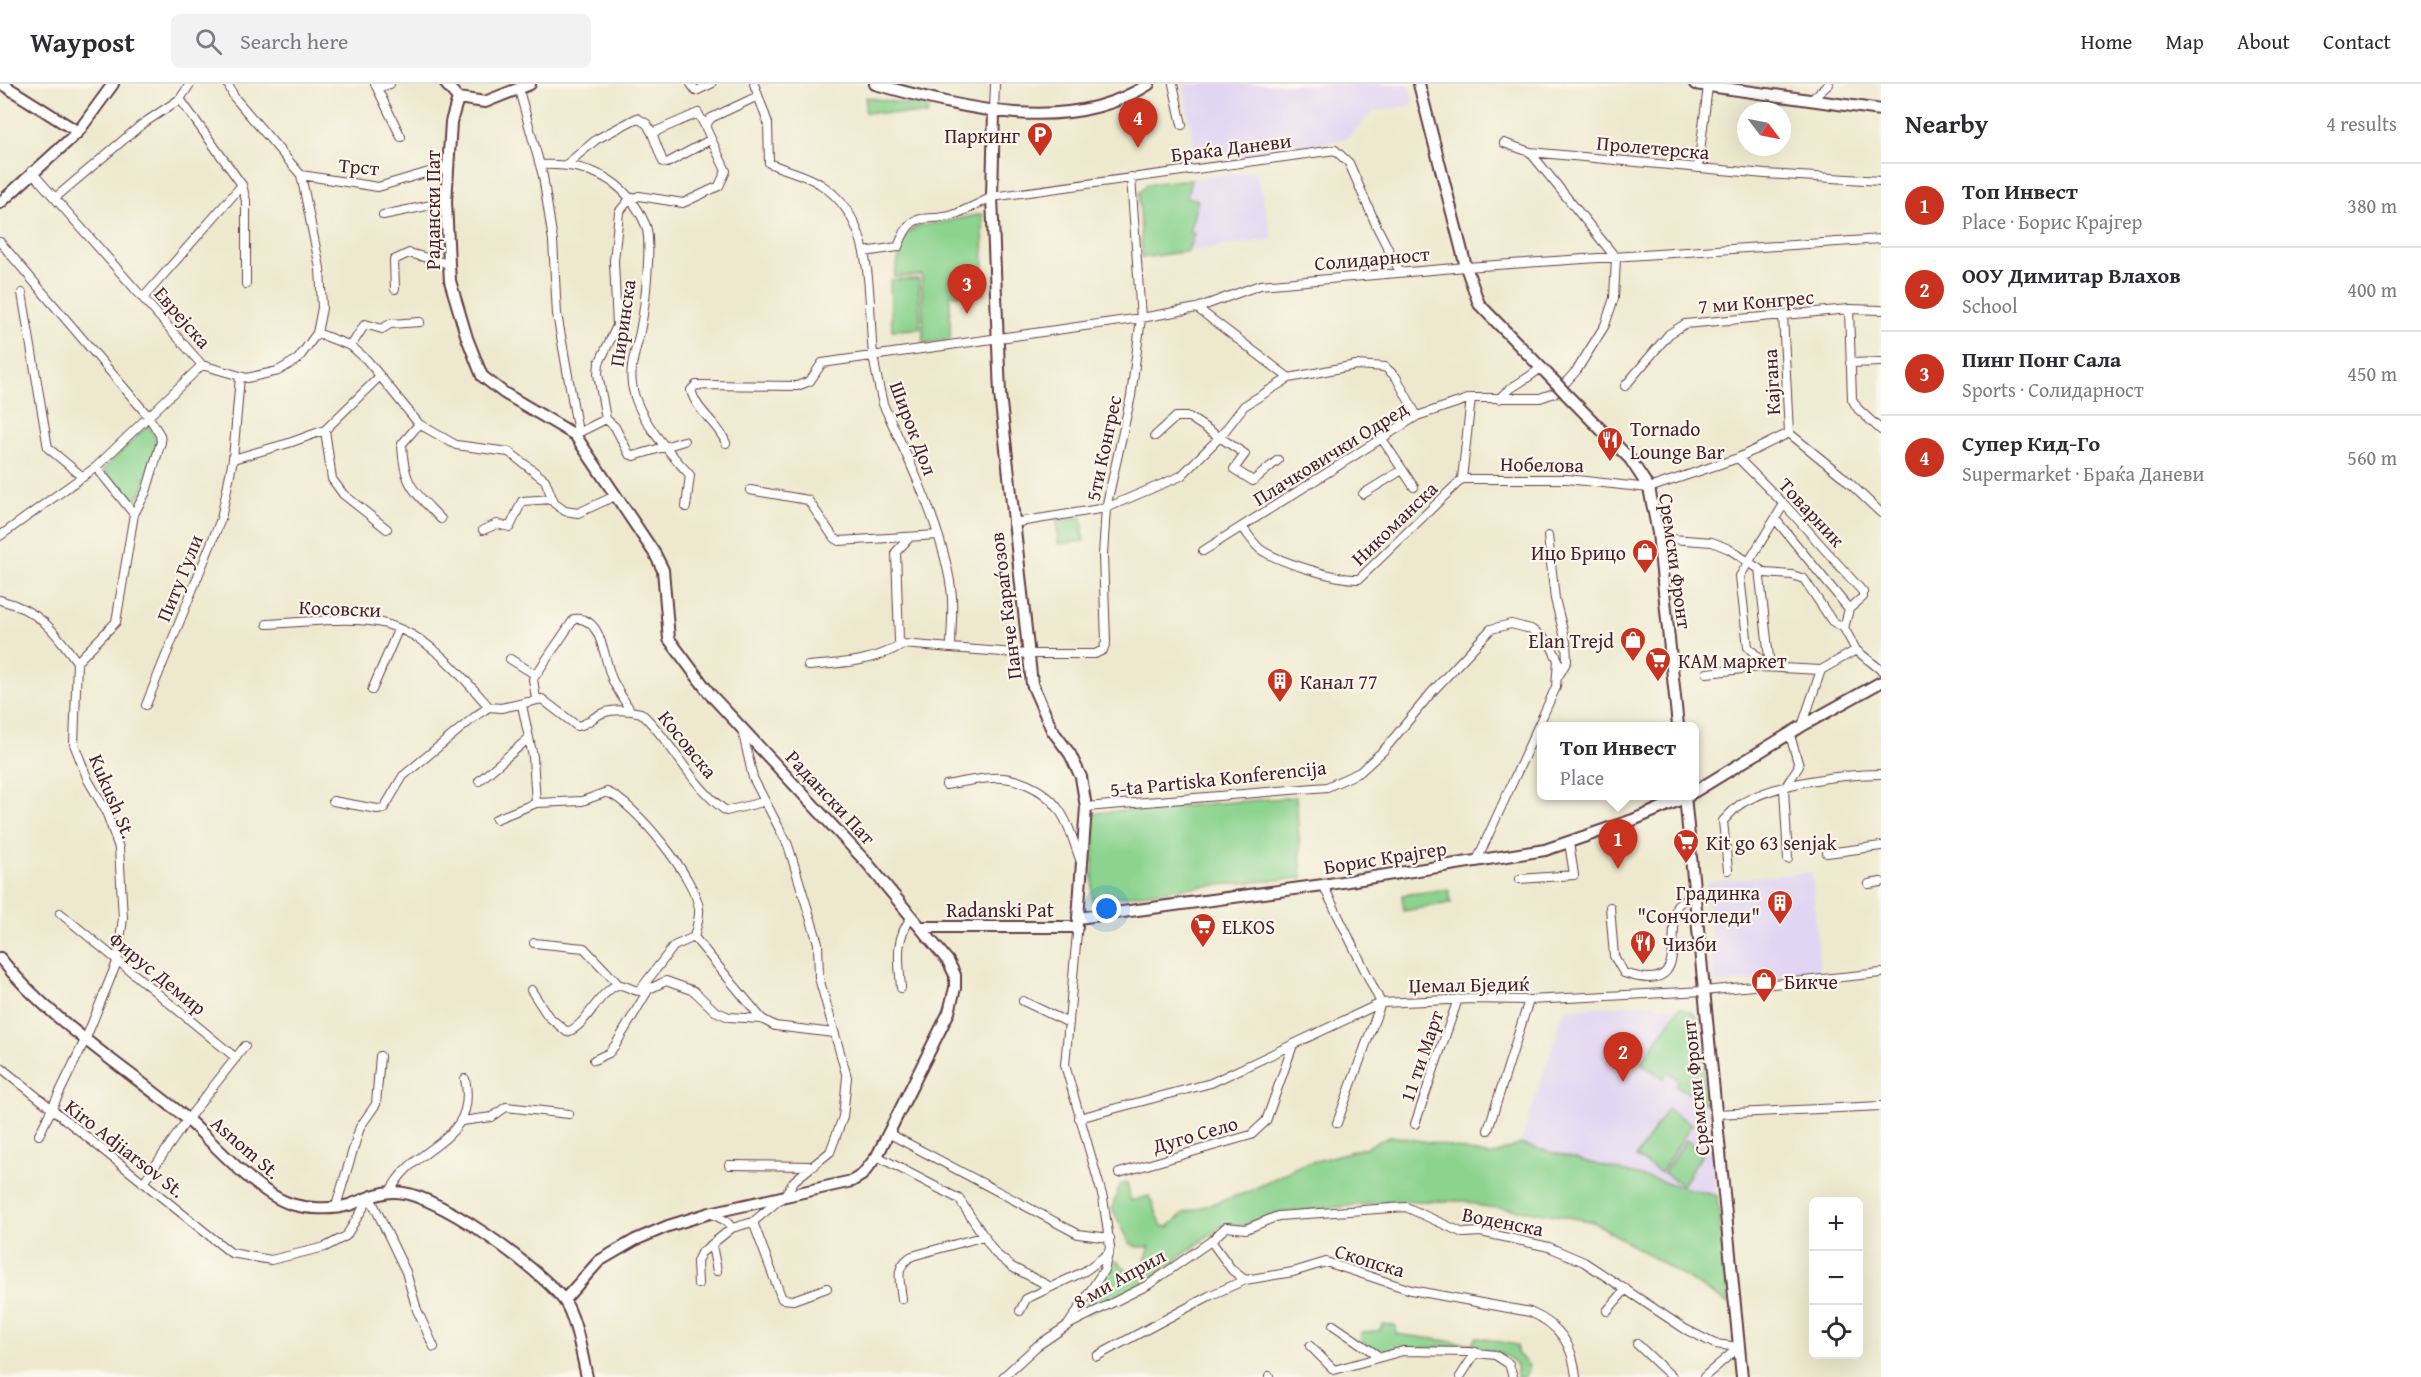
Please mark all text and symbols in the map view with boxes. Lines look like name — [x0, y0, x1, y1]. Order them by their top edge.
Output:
search box — [171, 14, 591, 68]
text: Waypost — [30, 21, 135, 62]
icon: search — [192, 25, 225, 58]
text: Search here — [240, 25, 348, 57]
text: Home — [2081, 26, 2132, 57]
text: Map — [2165, 26, 2204, 57]
text: About — [2237, 26, 2290, 57]
text: Contact — [2323, 26, 2391, 57]
pin: 4 — [1118, 98, 1158, 148]
north arrow — [1737, 102, 1791, 156]
text: Nearby — [1905, 104, 1988, 143]
text: 4 results — [2326, 109, 2397, 138]
parking icon: Паркинг — [1025, 120, 1055, 158]
place label: Паркинг — [944, 121, 1021, 150]
street label: Браќа Даневи — [1169, 125, 1293, 169]
street label: Пролетерска — [1595, 128, 1711, 166]
street label: Трст — [338, 150, 381, 182]
street label: Радански Пат — [418, 150, 447, 270]
text: Топ Инвест — [1962, 175, 2078, 207]
text: 1 — [1919, 191, 1930, 220]
text: 380 m — [2347, 191, 2397, 220]
text: Place · Борис Крајгер — [1962, 207, 2142, 236]
street label: Солидарност — [1313, 238, 1431, 277]
text: ООУ Димитар Влахов — [1962, 259, 2181, 291]
pin: 3 — [948, 264, 986, 314]
text: 2 — [1919, 275, 1930, 304]
text: 400 m — [2347, 275, 2397, 304]
street label: Пиринска — [602, 277, 643, 369]
street label: Еврејска — [148, 279, 219, 355]
street label: 7 ми Конгрес — [1697, 281, 1815, 321]
text: School — [1962, 291, 2018, 320]
text: Пинг Понг Сала — [1962, 343, 2121, 375]
street label: Кајгана — [1755, 348, 1787, 416]
text: 3 — [1919, 359, 1930, 388]
text: 450 m — [2347, 359, 2397, 388]
text: Sports · Солидарност — [1962, 375, 2144, 404]
street label: Широк Дол — [883, 377, 945, 479]
street label: 5ти Конгрес — [1078, 392, 1128, 503]
street label: Плачковички Одред — [1247, 393, 1413, 512]
place label: Tornado Lounge Bar — [1630, 414, 1725, 466]
restaurant icon: Tornado Lounge Bar — [1595, 425, 1625, 463]
text: Супер Кид-Го — [1962, 427, 2100, 459]
text: 4 — [1919, 443, 1930, 472]
text: 560 m — [2347, 443, 2397, 472]
street label: Нобелова — [1500, 449, 1585, 479]
text: Supermarket · Браќа Даневи — [1962, 459, 2204, 488]
street label: Товарник — [1772, 471, 1852, 554]
street label: Никоманска — [1344, 474, 1444, 572]
street label: Сремски Фронт — [1652, 492, 1700, 631]
street label: Питу Гули — [148, 530, 210, 626]
street label: Панче Караѓозов — [982, 531, 1028, 681]
shop icon: Ицо Брицо — [1630, 537, 1660, 575]
place label: Ицо Брицо — [1531, 538, 1626, 567]
street label: Косовски — [298, 592, 382, 624]
shop icon: Elan Trejd — [1618, 625, 1648, 663]
place label: Elan Trejd — [1529, 626, 1614, 655]
supermarket icon: КАМ маркет — [1643, 645, 1673, 683]
place label: КАМ маркет — [1678, 646, 1787, 675]
building icon: Канал 77 — [1265, 666, 1295, 704]
place label: Канал 77 — [1300, 667, 1378, 696]
street label: Косовска — [651, 704, 725, 785]
popup — [1537, 722, 1699, 800]
text: Топ Инвест — [1560, 731, 1676, 763]
street label: Радански Пат — [779, 743, 883, 851]
street label: Kukush St. — [82, 749, 144, 843]
street label: 5-ta Partiska Konferencija — [1108, 752, 1328, 804]
text: Place — [1560, 763, 1604, 792]
pin: 1 — [1598, 820, 1638, 869]
supermarket icon: Kit go 63 senjak — [1671, 827, 1701, 865]
place label: Kit go 63 senjak — [1706, 828, 1838, 857]
street label: Борис Крајгер — [1321, 833, 1449, 881]
place label: Градинка "Сончогледи" — [1637, 878, 1760, 930]
building icon: Градинка "Сончогледи" — [1765, 888, 1795, 926]
your location — [1092, 894, 1121, 923]
street label: Radanski Pat — [946, 895, 1054, 924]
supermarket icon: ELKOS — [1188, 911, 1218, 949]
place label: ELKOS — [1222, 912, 1275, 941]
street label: Фирус Демир — [103, 925, 213, 1022]
restaurant icon: Чизби — [1628, 928, 1658, 966]
place label: Чизби — [1662, 929, 1717, 958]
shop icon: Бикче — [1749, 966, 1779, 1004]
place label: Бикче — [1784, 967, 1838, 996]
street label: Џемал Бједиќ — [1408, 968, 1530, 1000]
street label: 11 ти Март — [1392, 1006, 1450, 1106]
street label: Сремски Фронт — [1673, 1018, 1717, 1157]
pin: 2 — [1604, 1032, 1642, 1082]
street label: Kiro Adjiarsov St. — [59, 1092, 191, 1204]
street label: Дуго Село — [1148, 1108, 1241, 1160]
street label: Asnom St. — [205, 1109, 287, 1185]
map controls — [1809, 1197, 1863, 1359]
button: + — [1809, 1197, 1863, 1251]
street label: Воденска — [1460, 1199, 1547, 1243]
street label: Скопска — [1331, 1236, 1409, 1284]
street label: 8 ми Април — [1067, 1241, 1171, 1315]
button: − — [1809, 1251, 1863, 1305]
button: locate — [1809, 1305, 1863, 1359]

